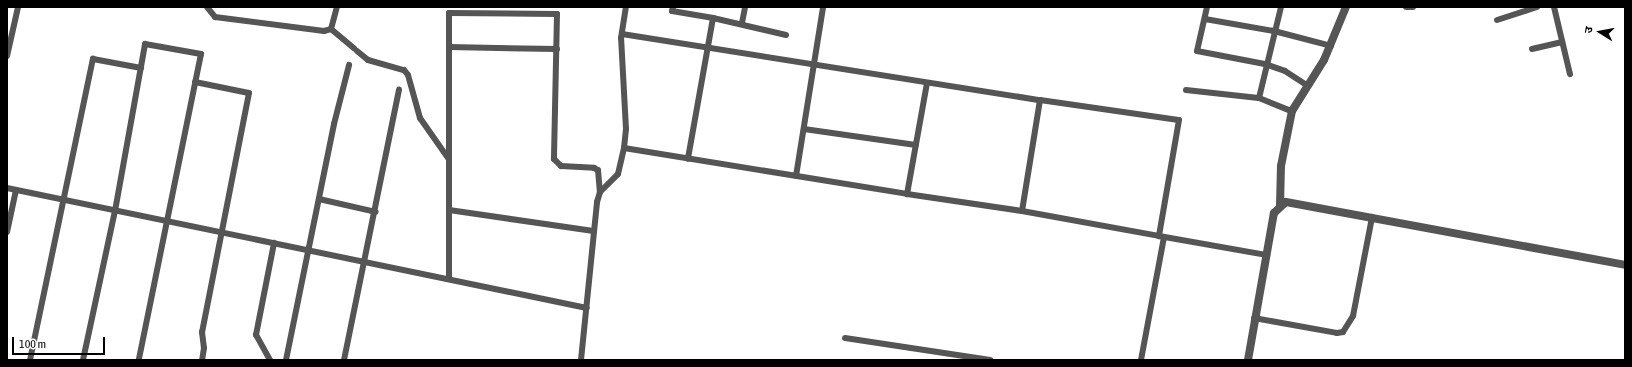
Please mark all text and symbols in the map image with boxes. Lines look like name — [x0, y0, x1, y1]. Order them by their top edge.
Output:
north arrow — [1580, 12, 1620, 52]
text: उ — [1582, 25, 1595, 34]
scale bar — [14, 329, 107, 355]
text: 100 m — [19, 337, 46, 351]

